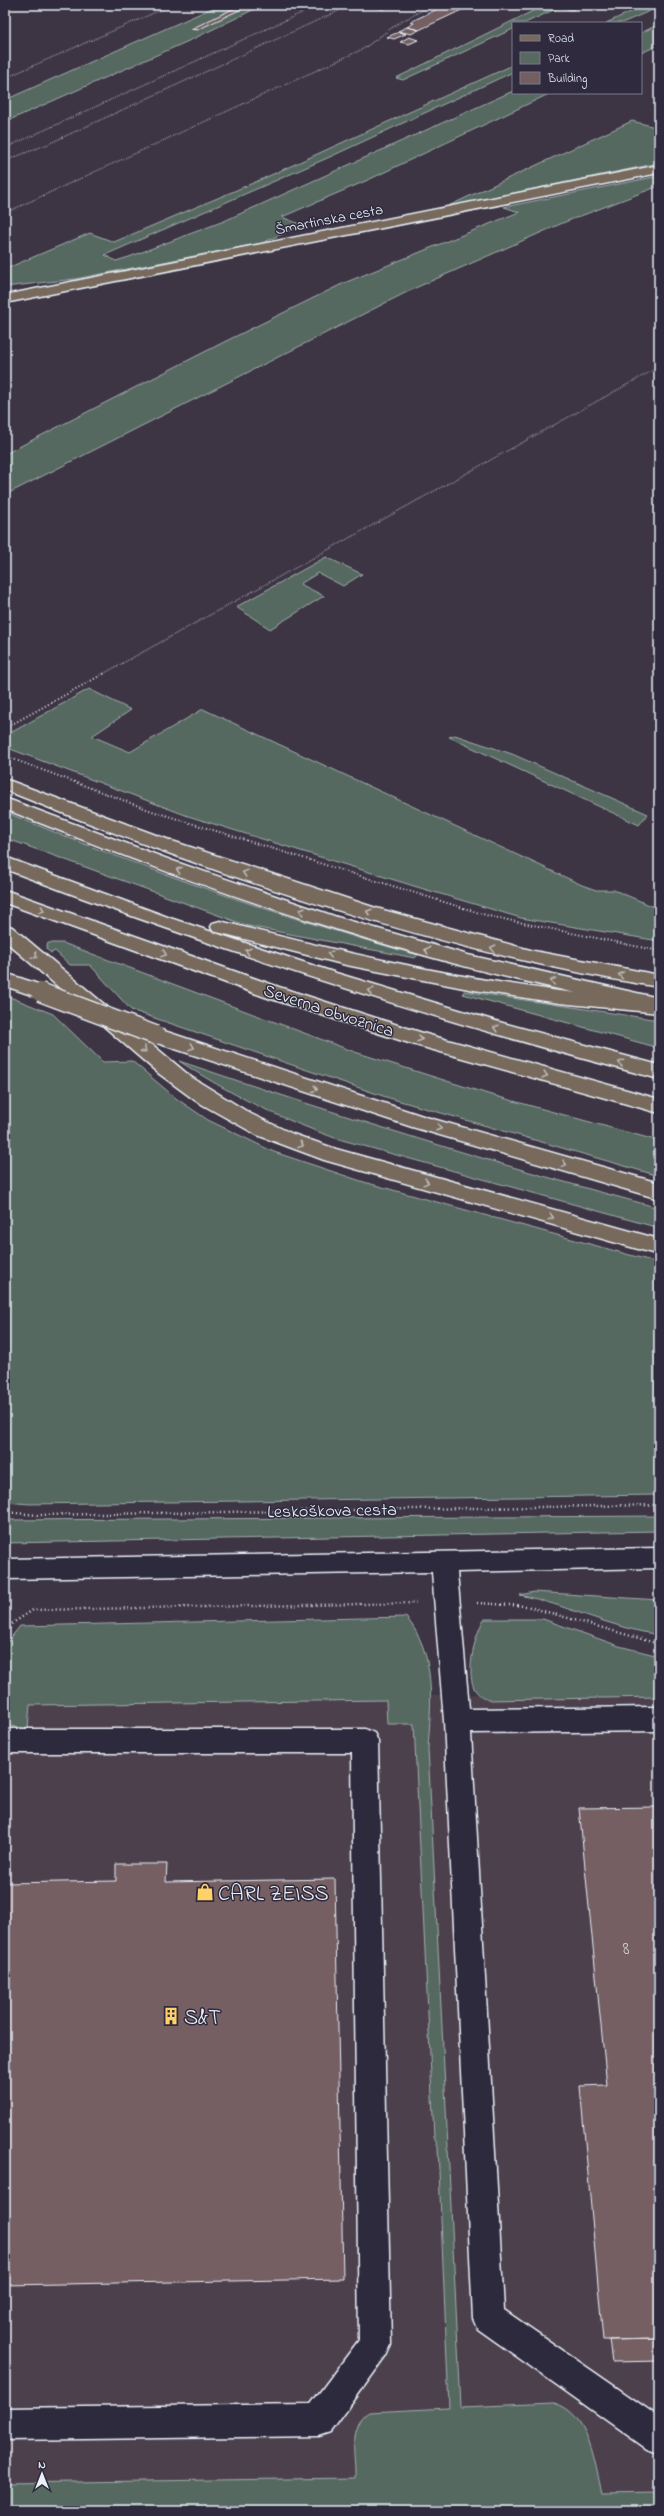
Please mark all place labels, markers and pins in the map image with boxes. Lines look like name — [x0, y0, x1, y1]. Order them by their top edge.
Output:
place label: CARL ZEISS — [218, 1879, 329, 1911]
shop icon: CARL ZEISS — [195, 1882, 215, 1902]
place label: S&T — [184, 2003, 221, 2035]
building icon: S&T — [161, 2006, 181, 2026]

